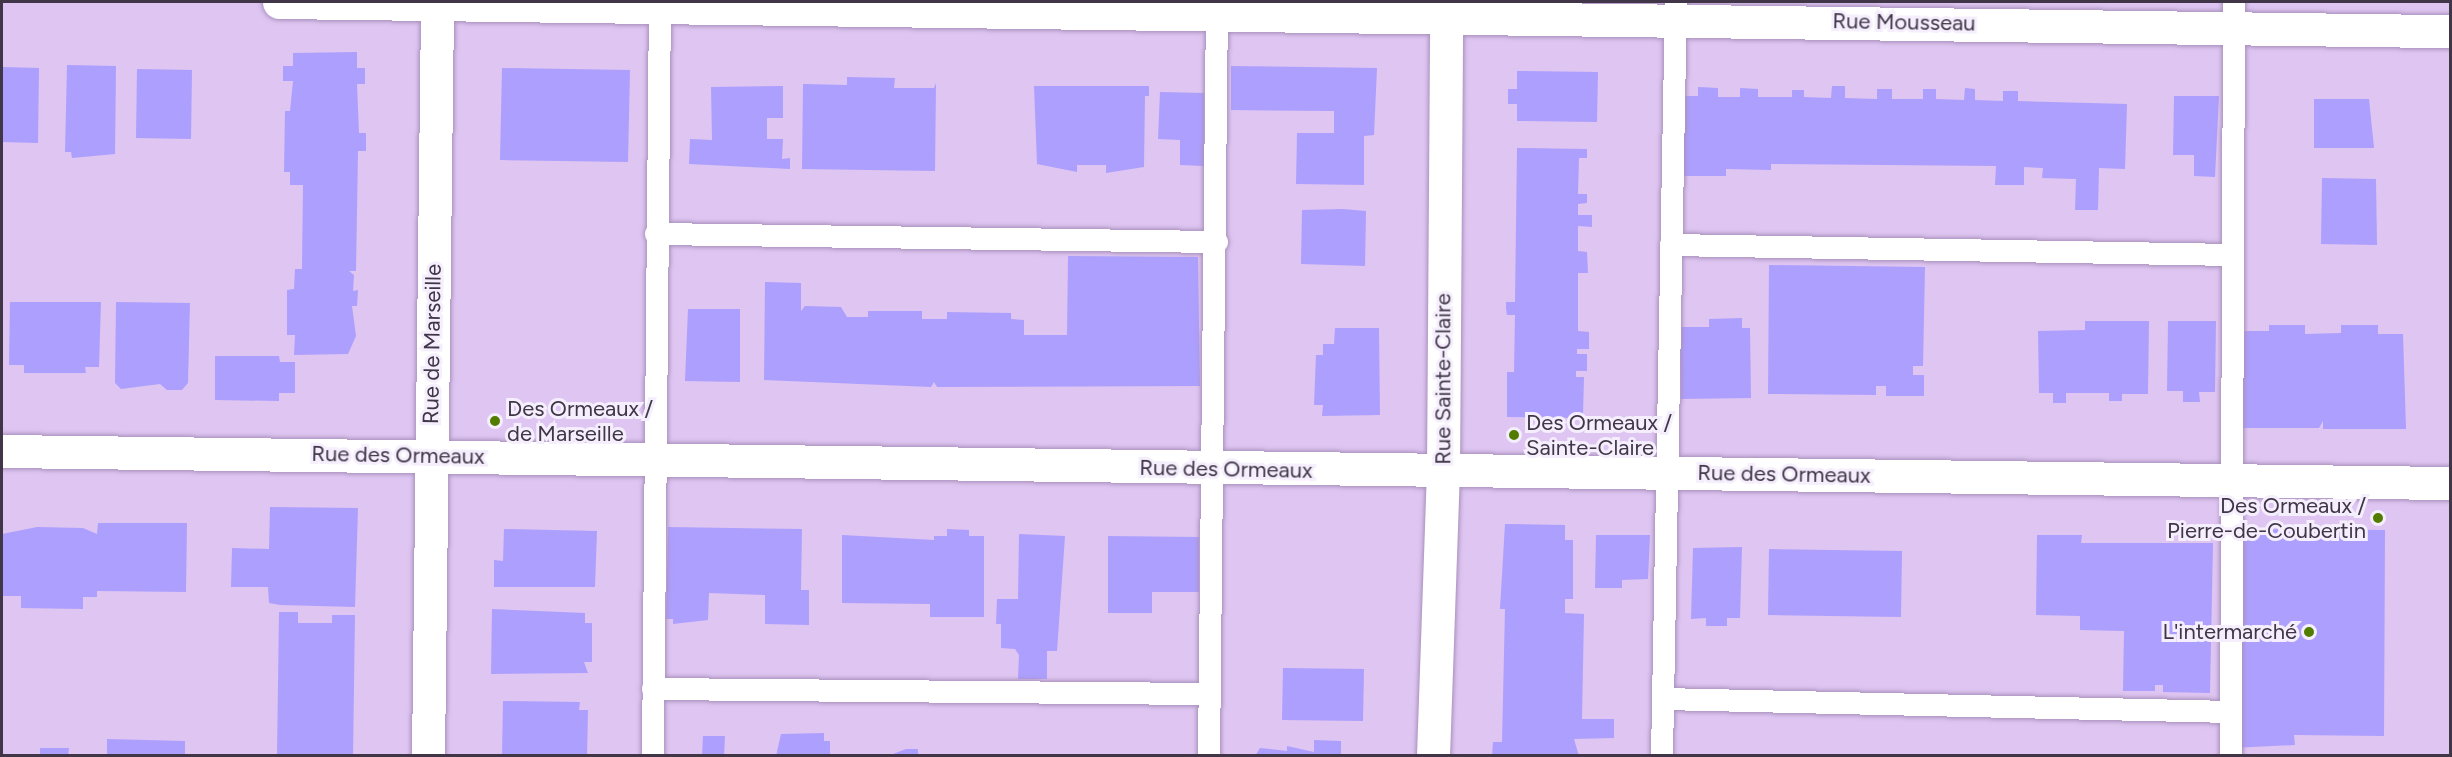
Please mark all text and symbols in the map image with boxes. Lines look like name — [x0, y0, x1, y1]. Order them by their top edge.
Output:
street label: Rue Mousseau — [1832, 8, 1976, 36]
street label: Rue de Marseille — [417, 264, 447, 424]
street label: Rue Sainte-Claire — [1430, 293, 1456, 465]
place label: Des Ormeaux / de Marseille — [507, 395, 653, 446]
place label: Des Ormeaux / Sainte-Claire — [1526, 409, 1672, 460]
marker: Des Ormeaux / de Marseille — [488, 414, 502, 428]
marker: Des Ormeaux / Sainte-Claire — [1507, 428, 1521, 442]
street label: Rue des Ormeaux — [311, 440, 485, 470]
street label: Rue des Ormeaux — [1139, 454, 1313, 484]
street label: Rue des Ormeaux — [1697, 459, 1871, 489]
place label: Des Ormeaux / Pierre-de-Coubertin — [2167, 492, 2366, 544]
marker: Des Ormeaux / Pierre-de-Coubertin — [2371, 511, 2385, 525]
place label: L'intermarché — [2162, 619, 2297, 645]
marker: L'intermarché — [2302, 625, 2316, 639]

